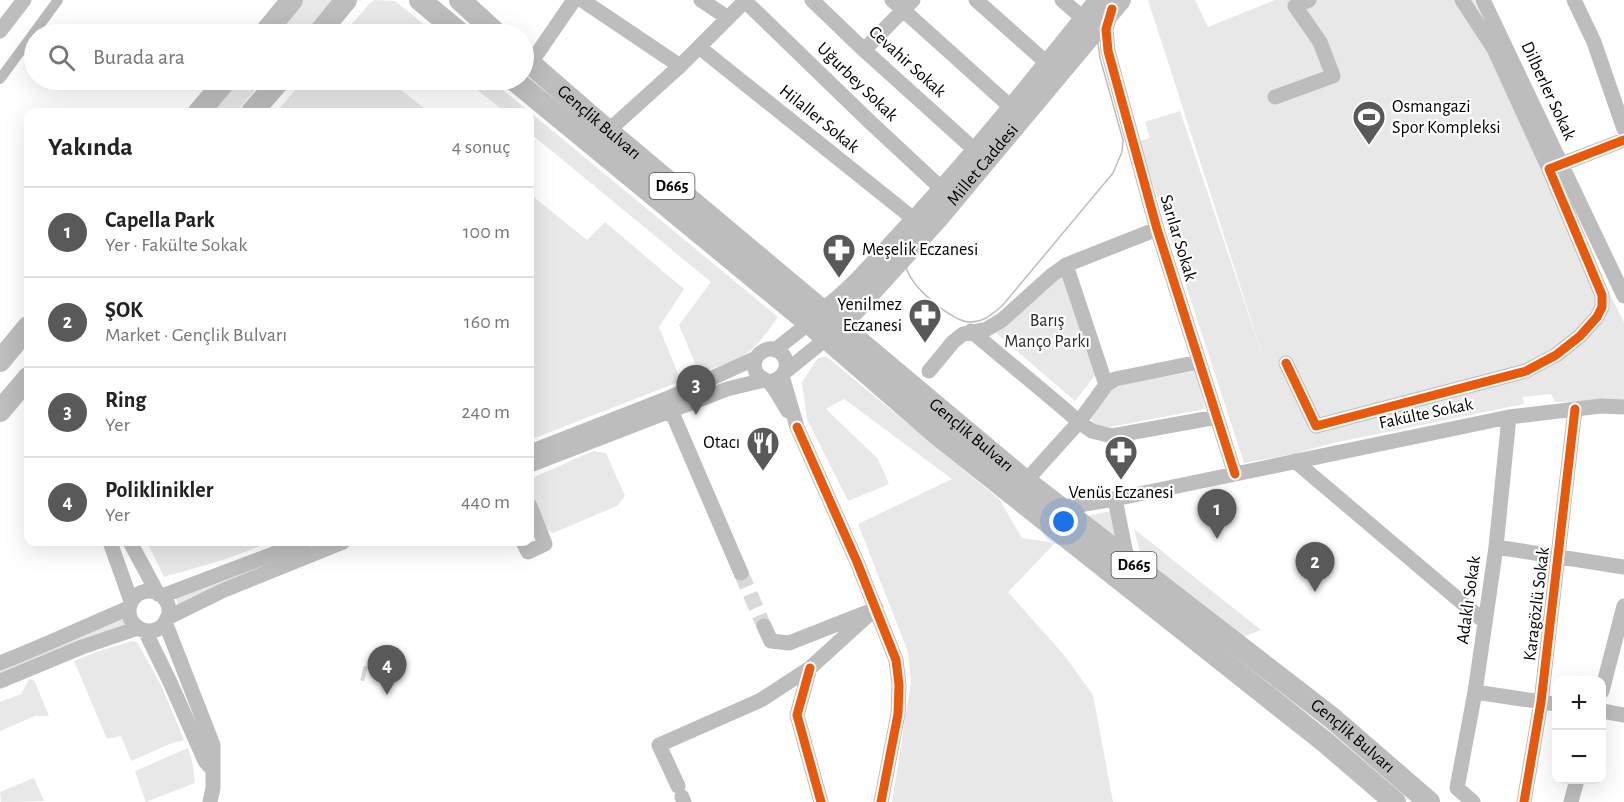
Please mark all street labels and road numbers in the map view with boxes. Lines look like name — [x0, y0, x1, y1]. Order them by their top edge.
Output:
street label: Cevahir Sokak — [865, 23, 950, 102]
street label: Uğurbey Sokak — [813, 39, 901, 125]
street label: Dilberler Sokak — [1517, 39, 1579, 144]
street label: Gençlik Bulvarı — [554, 82, 644, 163]
street label: Hilaller Sokak — [776, 82, 863, 157]
street label: Millet Caddesi — [944, 121, 1022, 209]
road number: D665 — [650, 173, 694, 199]
street label: Sarılar Sokak — [1156, 193, 1200, 284]
street label: Gençlik Bulvarı — [925, 395, 1017, 476]
street label: Fakülte Sokak — [1377, 395, 1475, 433]
street label: Karagözlü Sokak — [1521, 545, 1553, 662]
road number: D665 — [1112, 552, 1156, 578]
street label: Adaklı Sokak — [1454, 554, 1484, 645]
street label: Gençlik Bulvarı — [1307, 696, 1398, 777]

